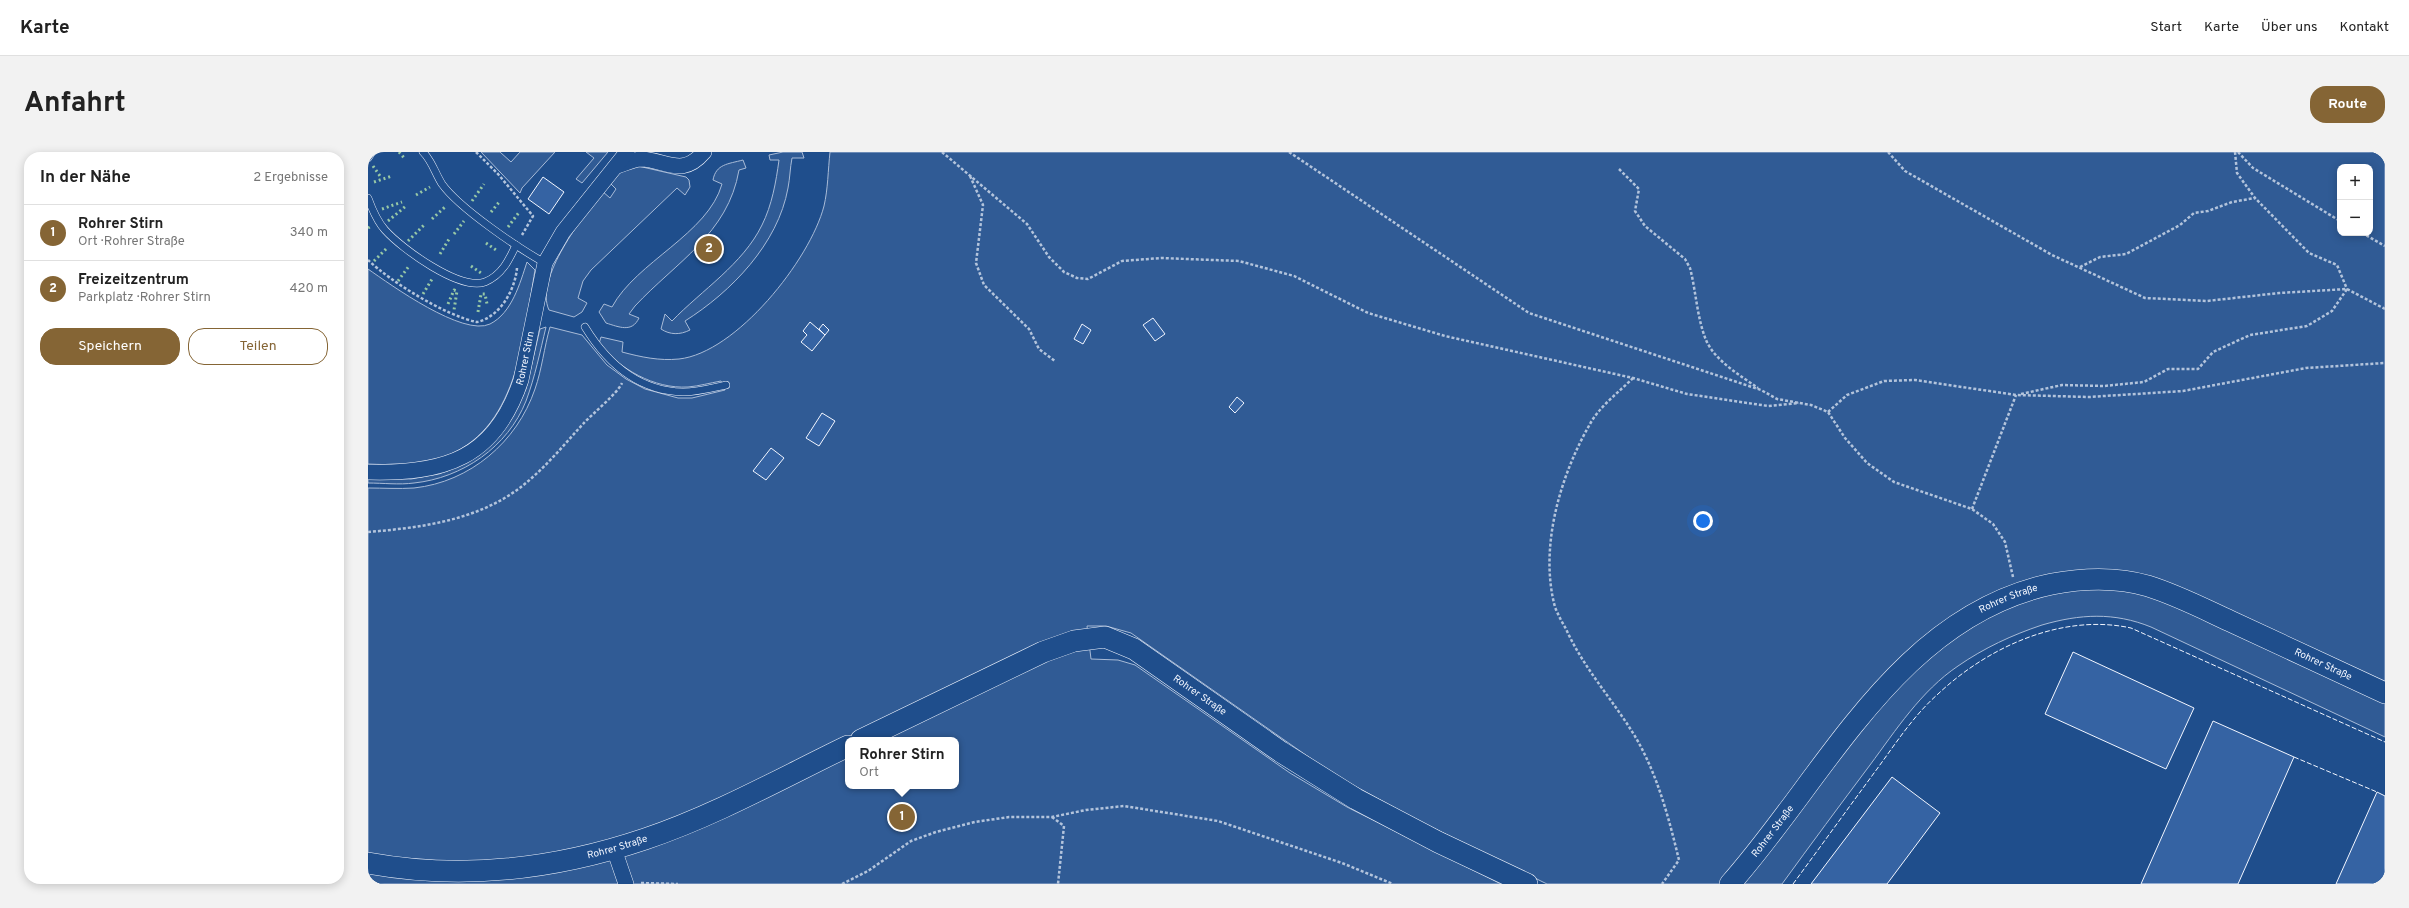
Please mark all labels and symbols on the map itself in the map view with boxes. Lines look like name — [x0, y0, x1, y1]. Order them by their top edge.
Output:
pin: 2 — [696, 234, 722, 264]
street label: Rohrer Stirn — [513, 330, 537, 387]
your location — [1693, 511, 1713, 531]
street label: Rohrer Straße — [1977, 581, 2039, 616]
street label: Rohrer Straße — [2292, 645, 2354, 683]
street label: Rohrer Straße — [1171, 672, 1229, 718]
pin: 1 — [889, 802, 915, 832]
street label: Rohrer Straße — [1749, 803, 1797, 860]
street label: Rohrer Straße — [586, 832, 649, 862]

